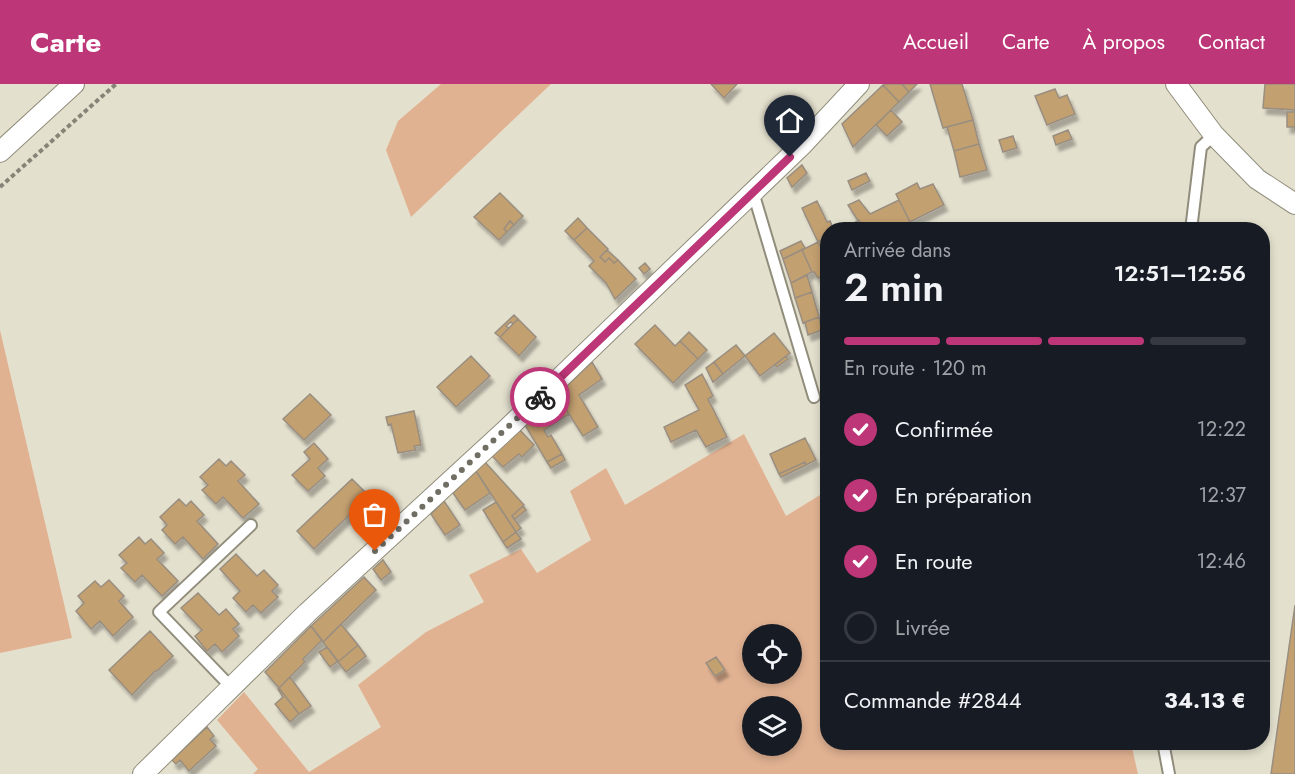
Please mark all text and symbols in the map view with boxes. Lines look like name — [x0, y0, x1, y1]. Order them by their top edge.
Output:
text: Carte — [30, 22, 101, 63]
text: Accueil — [903, 27, 969, 57]
text: Carte — [1002, 27, 1050, 57]
text: À propos — [1083, 27, 1165, 57]
text: Contact — [1198, 27, 1265, 57]
pin — [764, 95, 815, 157]
icon: home — [773, 104, 806, 137]
text: Arrivée dans — [844, 236, 951, 265]
text: 12:51–12:56 — [1114, 257, 1246, 289]
text: 2 min — [844, 259, 944, 316]
text: En route · 120 m — [844, 354, 987, 383]
courier — [510, 367, 570, 427]
icon: bike — [524, 381, 557, 414]
icon: check — [844, 413, 877, 446]
text: Confirmée — [895, 413, 993, 445]
text: 12:22 — [1197, 415, 1246, 444]
icon: check — [844, 479, 877, 512]
text: En préparation — [895, 479, 1032, 511]
text: 12:37 — [1199, 481, 1246, 510]
pin — [349, 489, 400, 551]
icon: bag — [358, 498, 391, 531]
icon: check — [844, 545, 877, 578]
text: En route — [895, 545, 973, 577]
text: 12:46 — [1196, 547, 1246, 576]
text: Livrée — [895, 611, 950, 643]
map controls — [742, 624, 802, 756]
button: locate — [742, 624, 802, 684]
text: Commande #2844 — [844, 684, 1022, 716]
text: 34.13 € — [1164, 684, 1246, 716]
button: layers — [742, 696, 802, 756]

